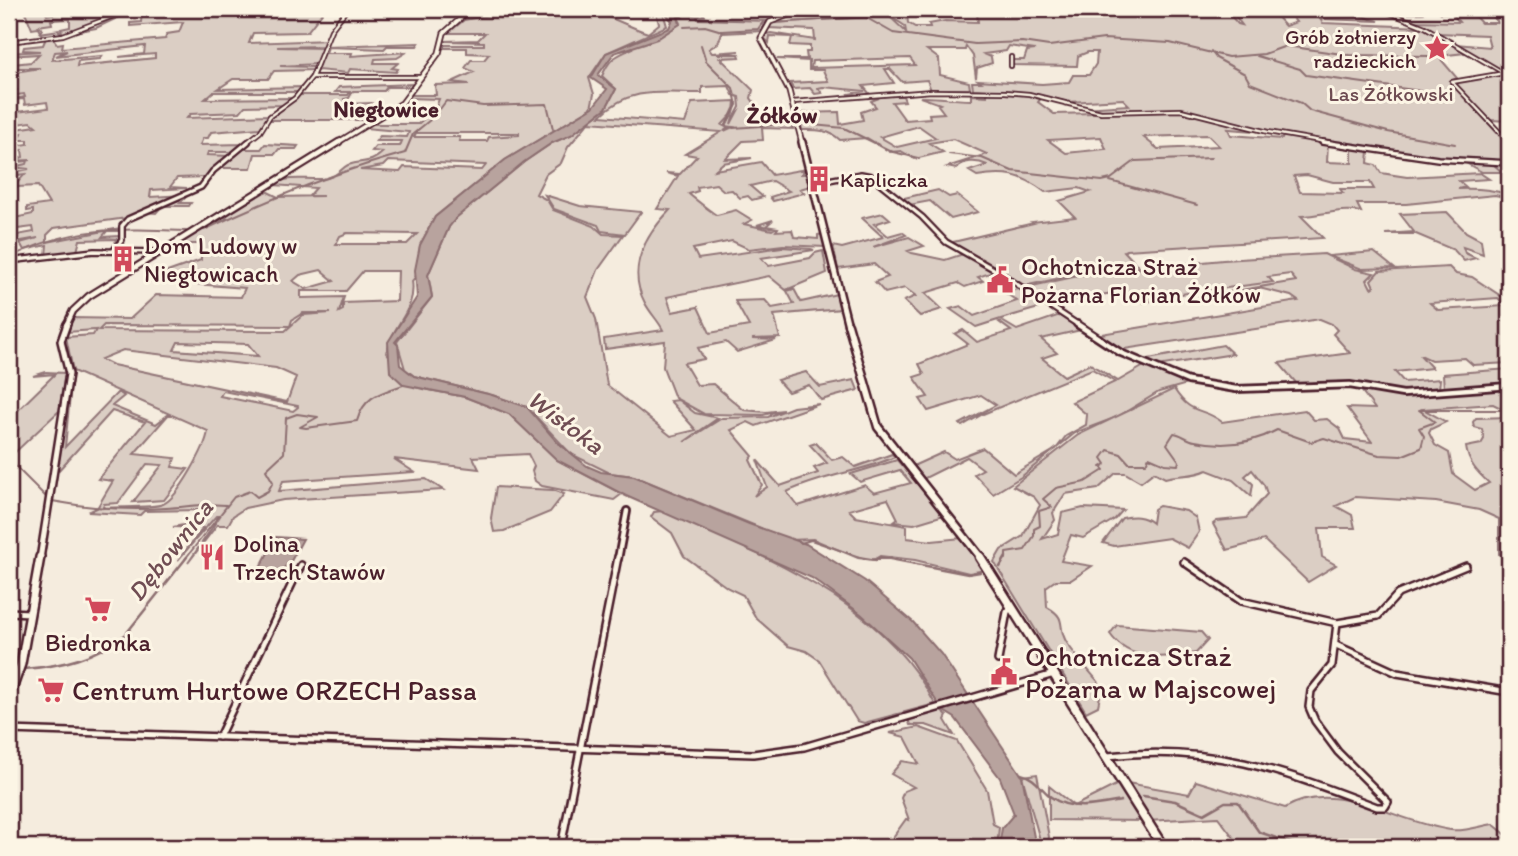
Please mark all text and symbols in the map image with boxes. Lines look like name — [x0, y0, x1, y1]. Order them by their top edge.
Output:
place label: Grób żołnierzy radzieckich — [1285, 24, 1417, 73]
place icon: Grób żołnierzy radzieckich — [1422, 33, 1452, 63]
park label: Las Żółkowski — [1328, 81, 1454, 106]
district label: Niegłowice — [333, 95, 439, 123]
district label: Żółków — [747, 101, 818, 129]
building icon: Kapliczka — [804, 164, 834, 194]
place label: Kapliczka — [840, 167, 928, 192]
place label: Dom Ludowy w Niegłowicach — [144, 231, 297, 288]
building icon: Dom Ludowy w Niegłowicach — [108, 244, 138, 274]
place label: Ochotnicza Straż Pożarna Florian Żółków — [1021, 252, 1261, 309]
public building icon: Ochotnicza Straż Pożarna Florian Żółków — [985, 265, 1015, 295]
water label: Wisłoka — [521, 383, 611, 462]
water label: Dębownica — [120, 492, 220, 608]
place label: Dolina Trzech Stawów — [233, 529, 385, 586]
restaurant icon: Dolina Trzech Stawów — [197, 542, 227, 572]
supermarket icon: Biedronka — [83, 594, 113, 624]
place label: Biedronka — [45, 628, 152, 657]
place label: Ochotnicza Straż Pożarna w Majscowej — [1025, 639, 1276, 705]
public building icon: Ochotnicza Straż Pożarna w Majscowej — [989, 657, 1019, 687]
place label: Centrum Hurtowe ORZECH Passa — [72, 673, 477, 707]
supermarket icon: Centrum Hurtowe ORZECH Passa — [36, 675, 66, 705]

